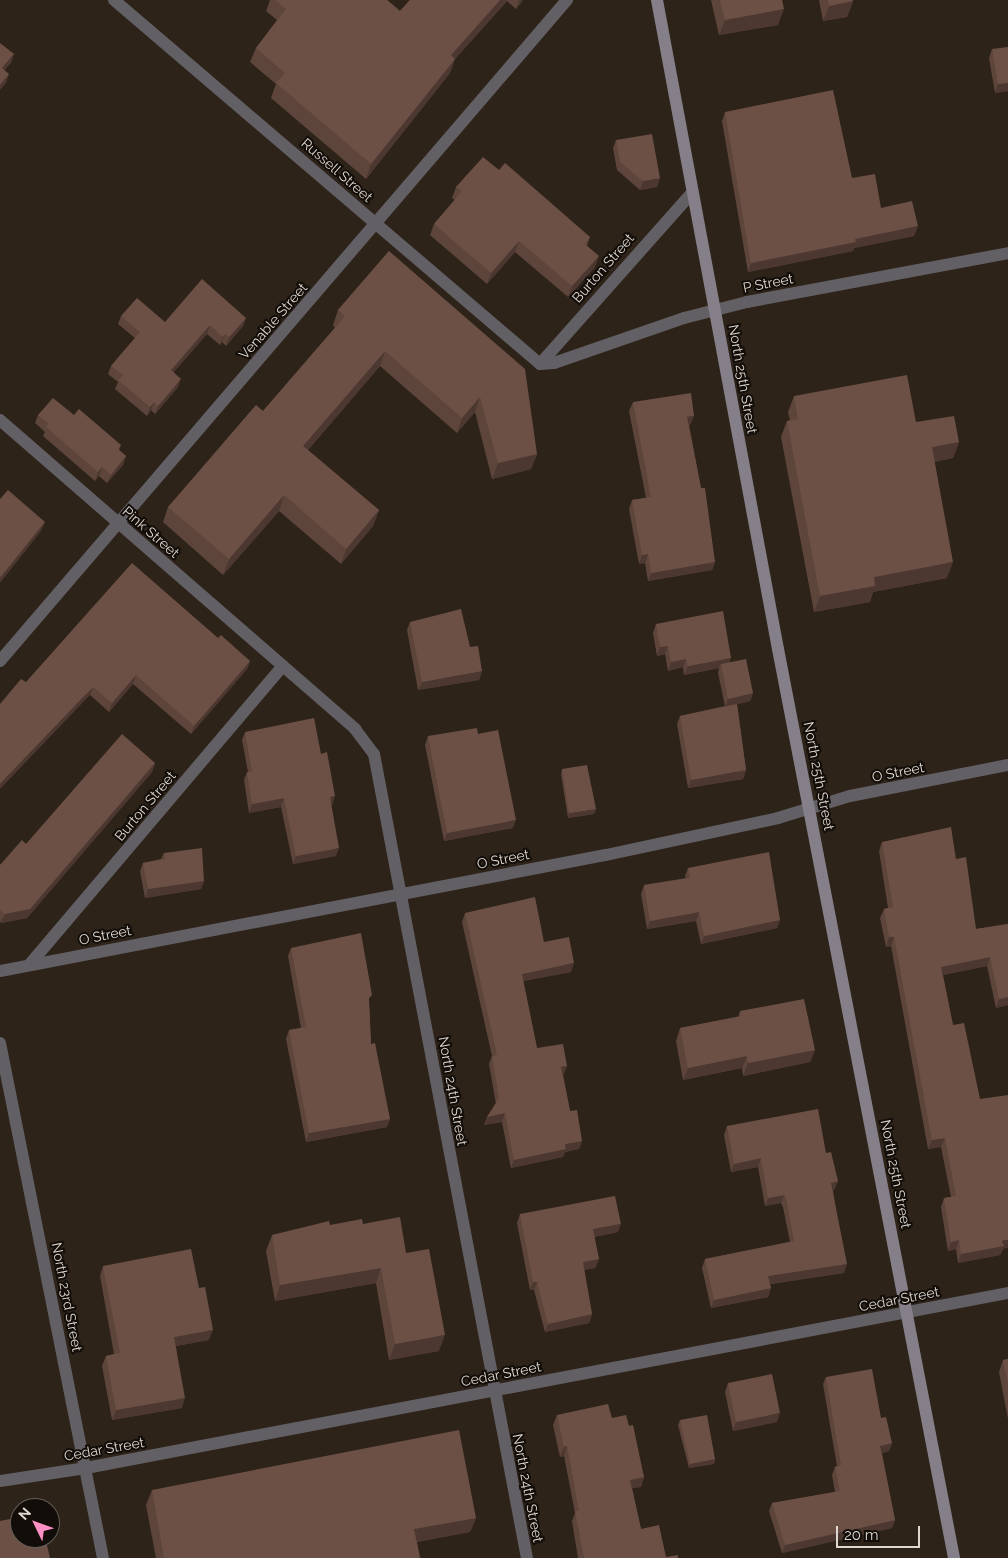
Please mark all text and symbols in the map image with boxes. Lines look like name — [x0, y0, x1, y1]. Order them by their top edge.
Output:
street label: Russell Street — [298, 134, 376, 206]
street label: Burton Street — [568, 230, 638, 306]
street label: P Street — [741, 270, 795, 296]
street label: Venable Street — [235, 279, 311, 363]
street label: North 25th Street — [725, 323, 761, 435]
street label: Pink Street — [119, 503, 183, 561]
street label: North 25th Street — [800, 720, 838, 832]
street label: O Street — [870, 759, 926, 785]
street label: Burton Street — [111, 768, 179, 844]
street label: O Street — [475, 846, 531, 872]
street label: O Street — [77, 922, 133, 948]
street label: North 24th Street — [435, 1035, 471, 1147]
street label: North 25th Street — [877, 1118, 915, 1230]
street label: North 23rd Street — [48, 1241, 86, 1353]
street label: Cedar Street — [857, 1283, 941, 1315]
street label: Cedar Street — [459, 1358, 543, 1390]
street label: North 24th Street — [509, 1432, 547, 1544]
street label: Cedar Street — [62, 1434, 146, 1464]
north arrow — [10, 1498, 60, 1548]
text: N — [15, 1504, 34, 1523]
scale bar — [838, 1516, 922, 1548]
text: 20 m — [844, 1526, 879, 1544]

